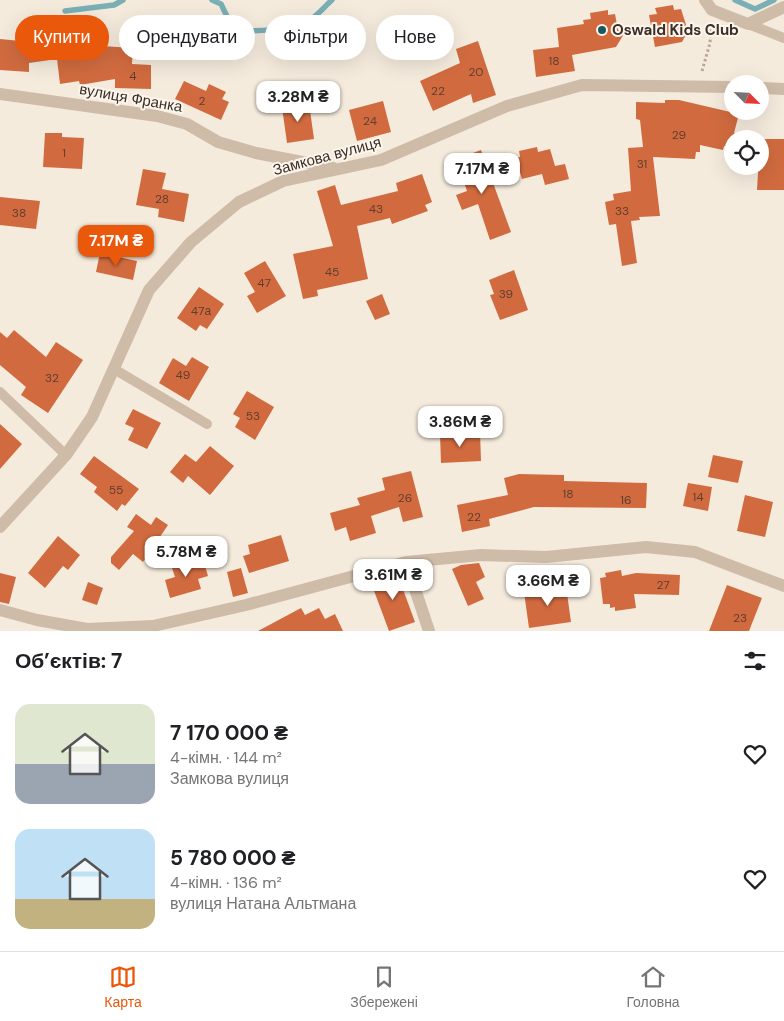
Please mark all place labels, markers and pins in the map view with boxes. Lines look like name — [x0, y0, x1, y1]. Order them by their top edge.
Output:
place label: Oswald Kids Club — [612, 20, 739, 40]
marker: Oswald Kids Club — [596, 24, 608, 36]
pin: 3.28M ₴ — [252, 80, 344, 123]
pin: 7.17M ₴ — [436, 152, 528, 195]
pin: 7.17M ₴ — [70, 224, 162, 267]
pin: 3.86M ₴ — [414, 406, 506, 448]
pin: 5.78M ₴ — [140, 536, 232, 578]
pin: 3.61M ₴ — [347, 558, 439, 601]
pin: 3.66M ₴ — [502, 564, 594, 607]

